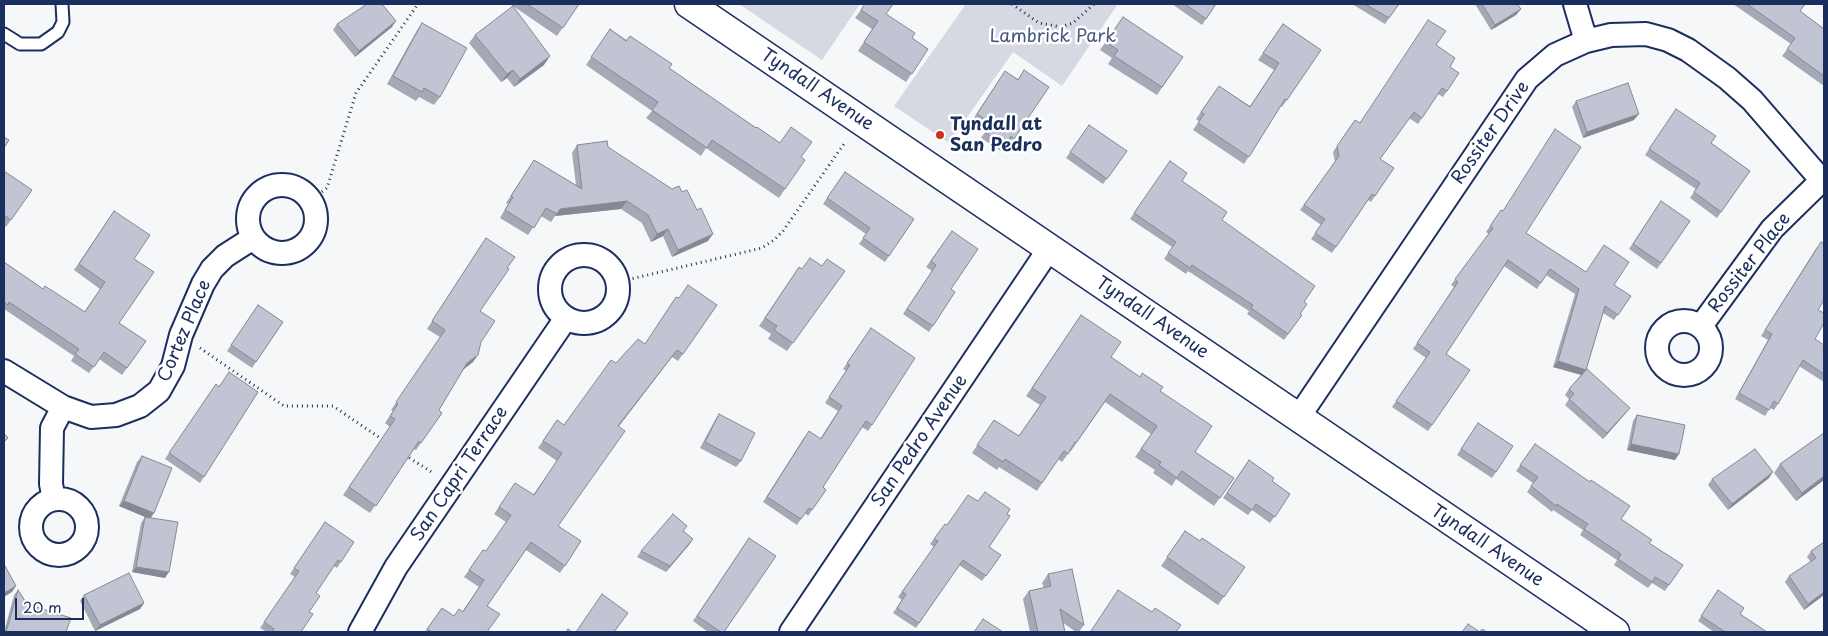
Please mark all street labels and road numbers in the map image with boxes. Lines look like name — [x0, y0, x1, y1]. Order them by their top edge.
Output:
street label: Tyndall Avenue — [757, 44, 877, 136]
street label: Rossiter Drive — [1447, 77, 1535, 189]
street label: Rossiter Place — [1704, 209, 1796, 317]
street label: Tyndall Avenue — [1092, 272, 1212, 364]
street label: Cortez Place — [154, 277, 216, 385]
street label: San Pedro Avenue — [868, 371, 972, 511]
street label: San Capri Terrace — [407, 403, 513, 545]
street label: Tyndall Avenue — [1427, 500, 1547, 592]

